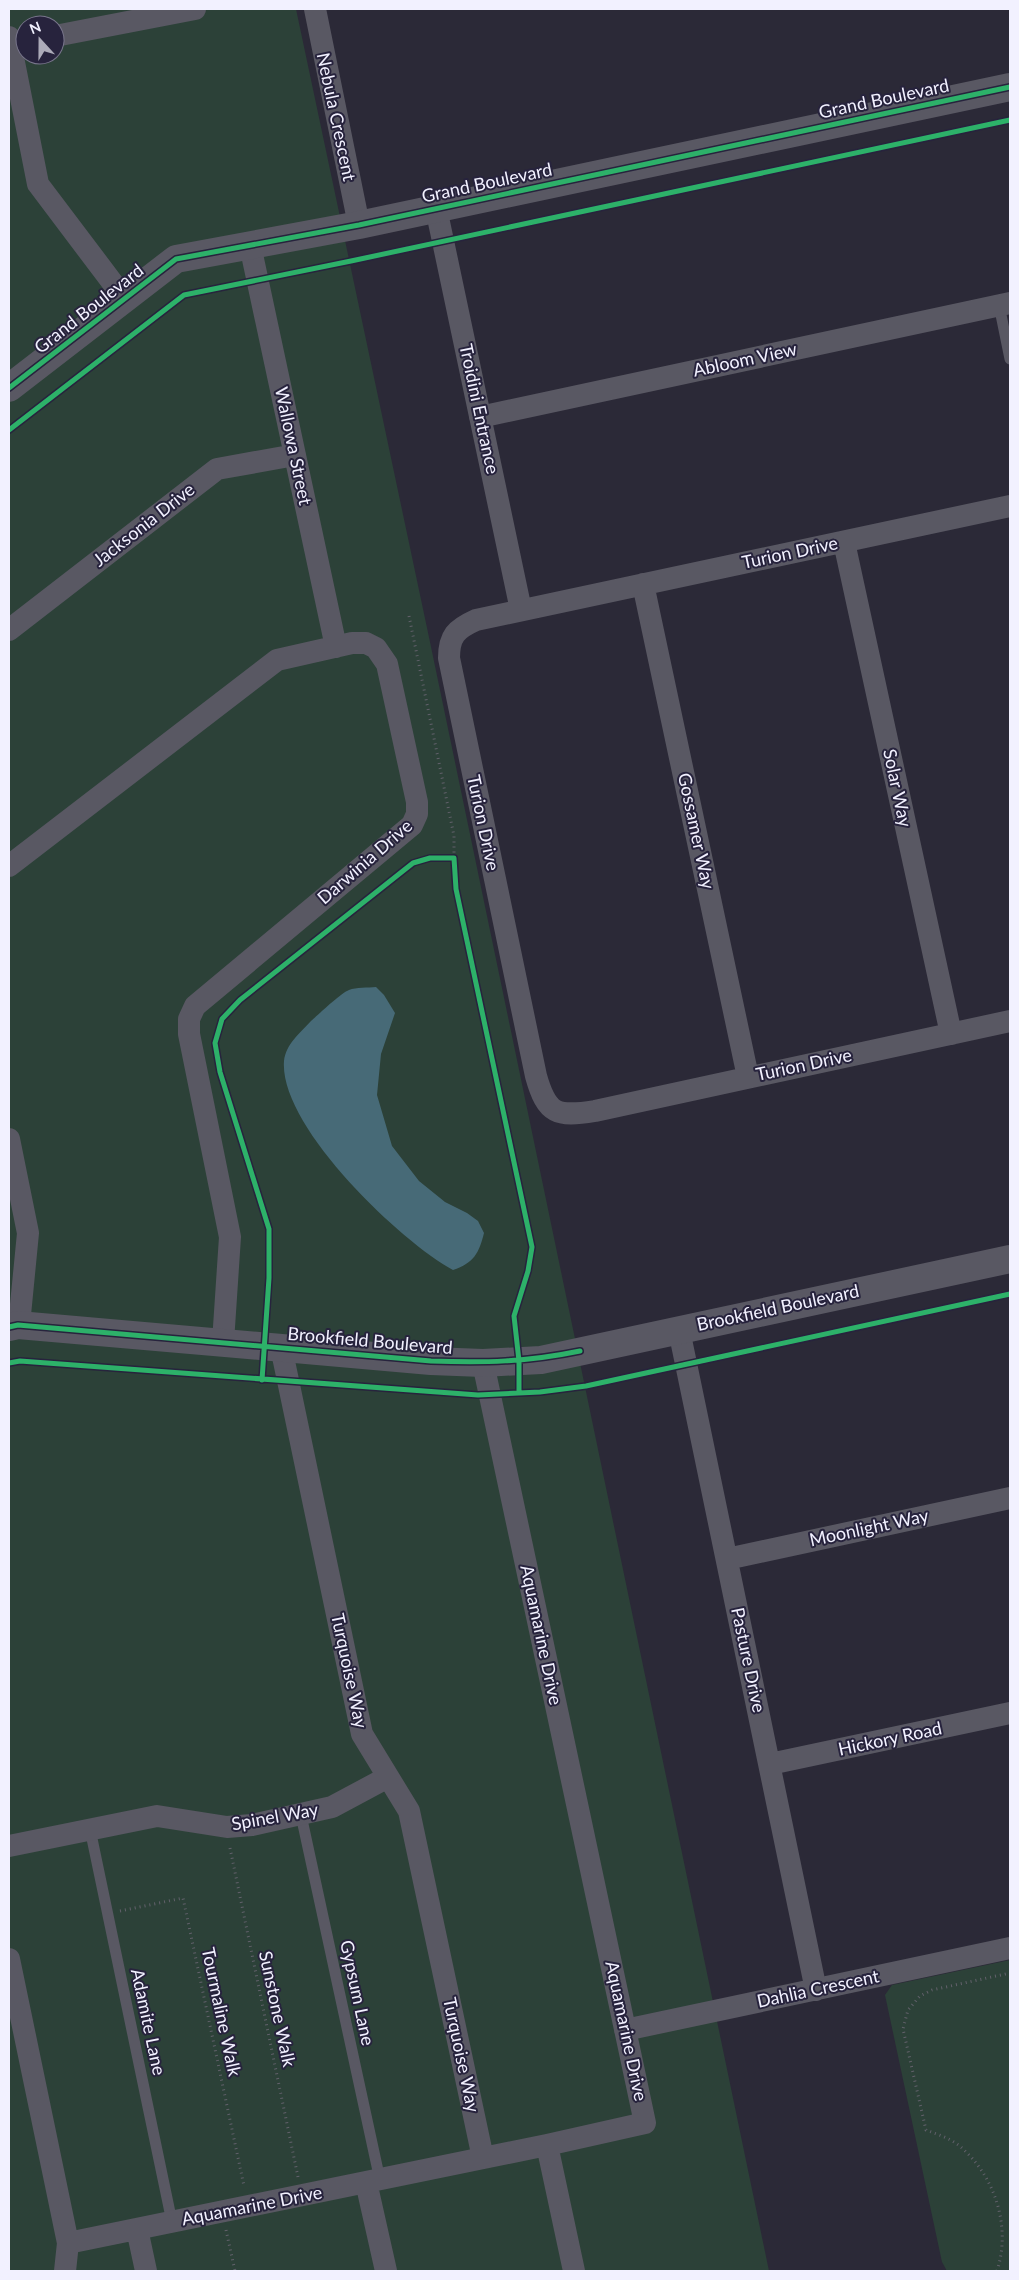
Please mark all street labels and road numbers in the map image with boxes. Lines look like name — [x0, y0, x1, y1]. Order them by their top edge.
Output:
street label: Nebula Crescent — [313, 51, 361, 184]
street label: Grand Boulevard — [817, 73, 951, 123]
street label: Grand Boulevard — [420, 157, 554, 207]
street label: Grand Boulevard — [29, 259, 147, 358]
street label: Abloom View — [691, 337, 799, 381]
street label: Troidini Entrance — [455, 342, 505, 476]
street label: Wallowa Street — [271, 385, 317, 507]
street label: Jacksonia Drive — [88, 478, 199, 571]
street label: Turion Drive — [740, 531, 840, 573]
street label: Solar Way — [879, 747, 917, 830]
street label: Gossamer Way — [674, 771, 720, 892]
street label: Turion Drive — [463, 773, 505, 873]
street label: Darwinia Drive — [313, 814, 416, 908]
street label: Turion Drive — [754, 1043, 854, 1085]
street label: Brookfield Boulevard — [695, 1279, 861, 1335]
street label: Brookfield Boulevard — [287, 1322, 454, 1358]
street label: Moonlight Way — [807, 1504, 931, 1550]
street label: Aquamarine Drive — [516, 1563, 568, 1707]
street label: Pasture Drive — [727, 1605, 771, 1714]
street label: Turquoise Way — [327, 1611, 373, 1731]
street label: Hickory Road — [836, 1716, 944, 1760]
street label: Spinel Way — [230, 1797, 321, 1834]
street label: Gypsum Lane — [336, 1938, 380, 2047]
street label: Tourmaline Walk — [198, 1945, 247, 2079]
street label: Sunstone Walk — [255, 1949, 301, 2070]
street label: Aquamarine Drive — [601, 1959, 653, 2103]
street label: Dahlia Crescent — [755, 1964, 881, 2012]
street label: Adamite Lane — [127, 1966, 171, 2077]
street label: Turquoise Way — [439, 1995, 485, 2115]
street label: Aquamarine Drive — [180, 2181, 324, 2229]

